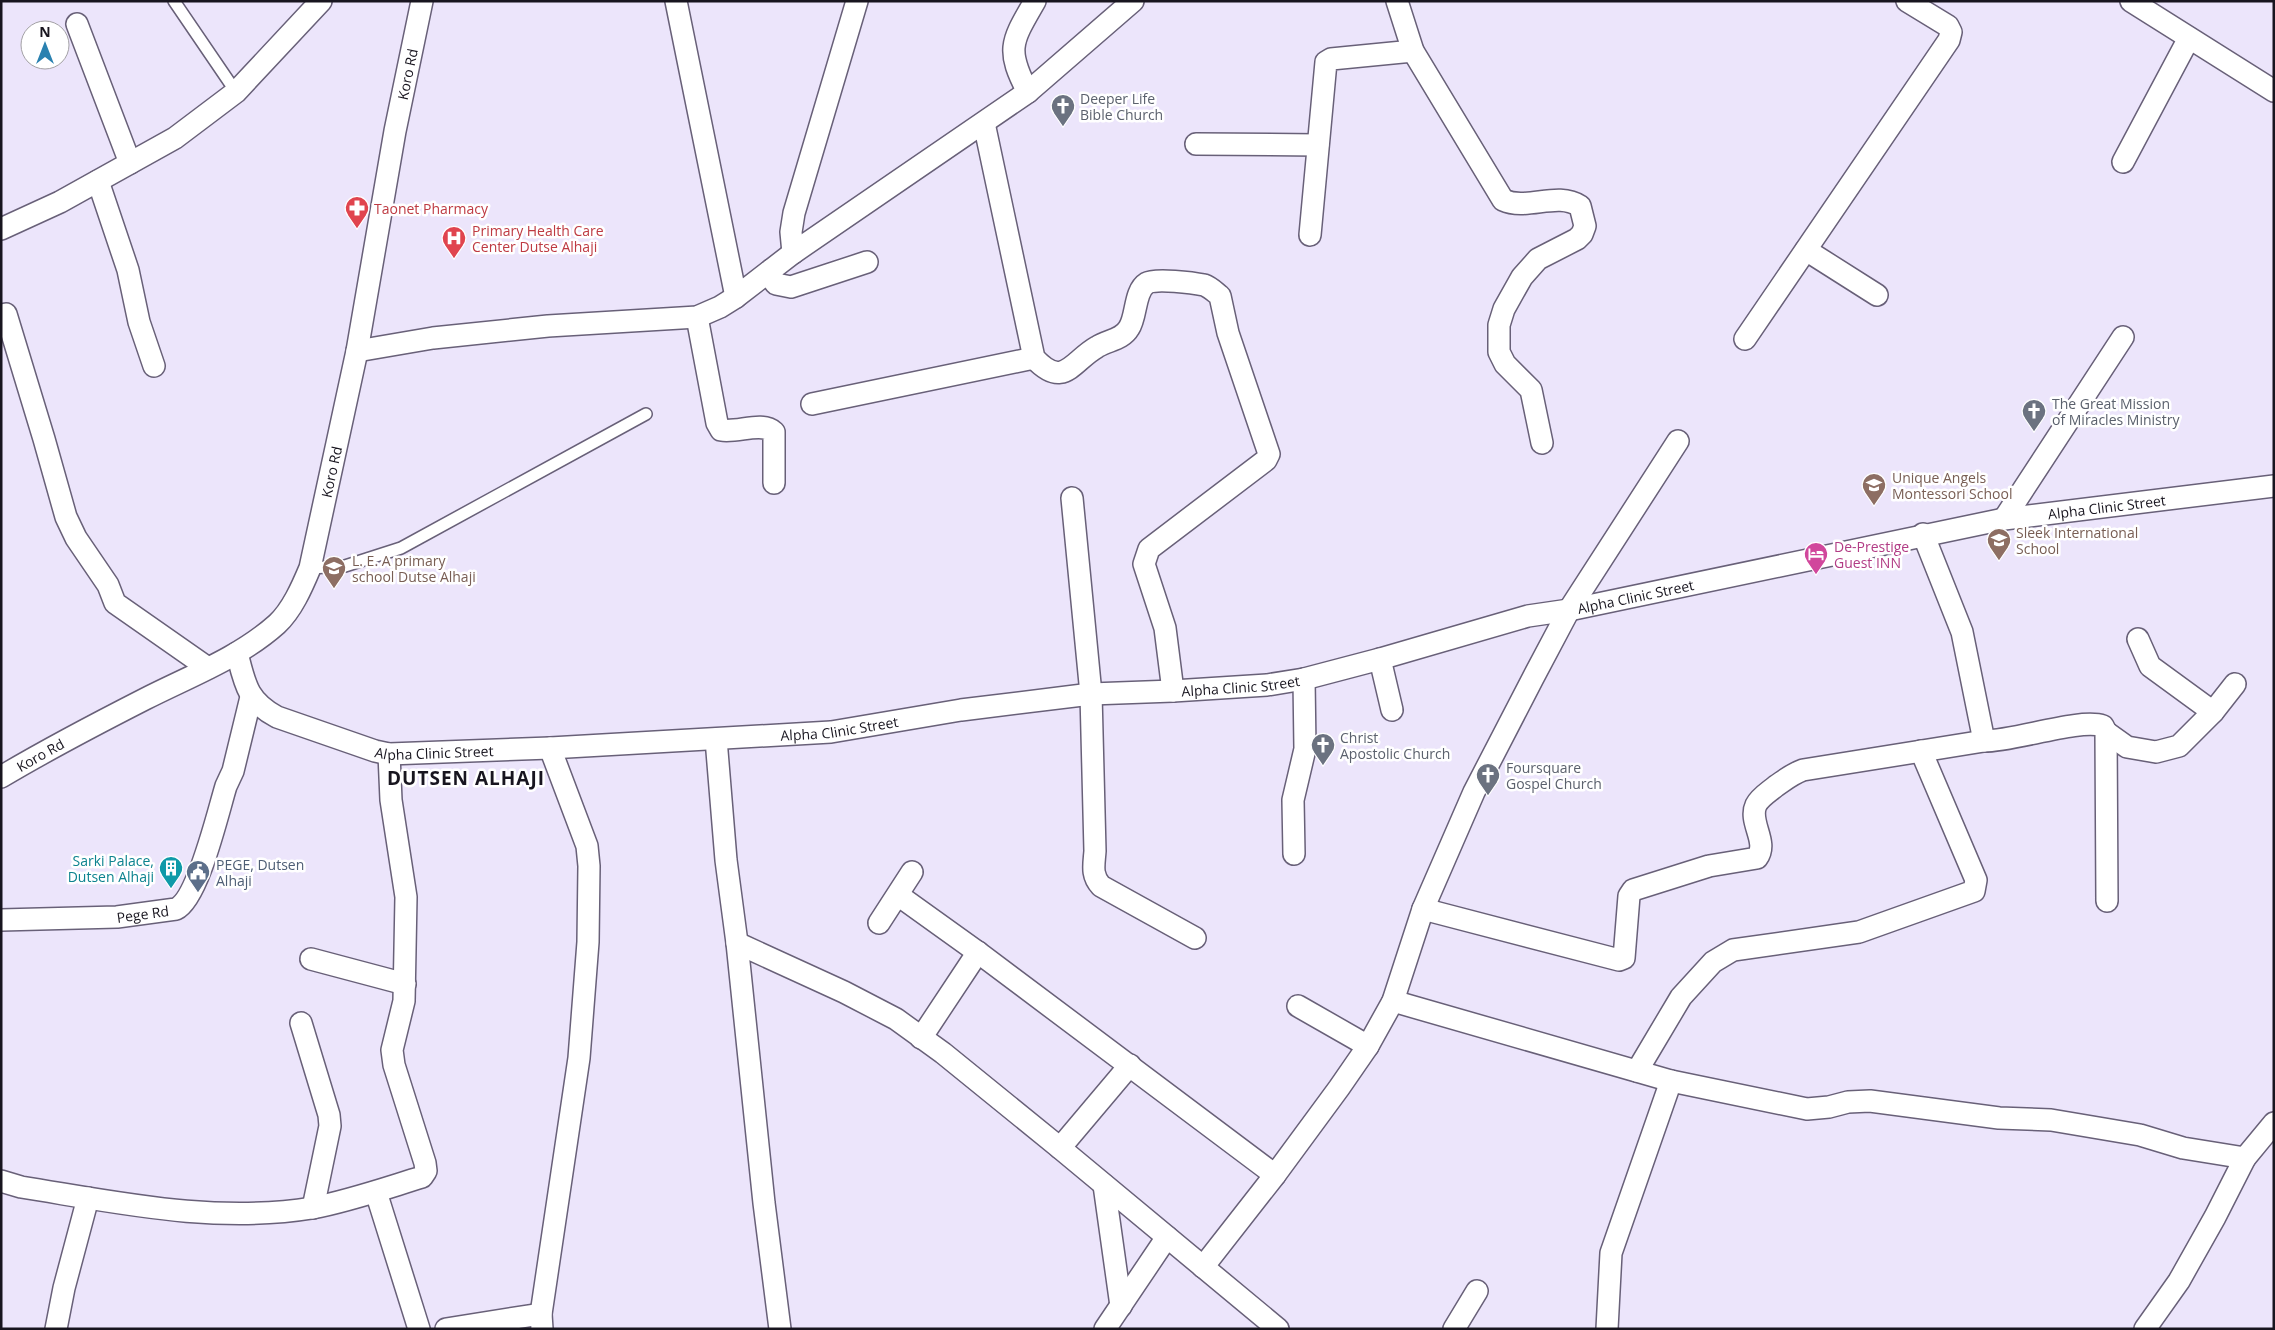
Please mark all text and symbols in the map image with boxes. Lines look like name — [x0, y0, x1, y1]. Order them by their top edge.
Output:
north arrow — [20, 20, 70, 70]
text: N — [39, 22, 51, 41]
street label: Koro Rd — [392, 47, 421, 101]
place label: Deeper Life Bible Church — [1080, 89, 1163, 124]
church icon: Deeper Life Bible Church — [1050, 93, 1076, 127]
pharmacy icon: Taonet Pharmacy — [344, 195, 370, 229]
place label: Taonet Pharmacy — [374, 199, 489, 218]
place label: Primary Health Care Center Dutse Alhaji — [472, 221, 604, 256]
hospital icon: Primary Health Care Center Dutse Alhaji — [441, 225, 467, 259]
place label: The Great Mission of Miracles Ministry — [2052, 394, 2180, 429]
church icon: The Great Mission of Miracles Ministry — [2021, 398, 2047, 432]
street label: Koro Rd — [316, 444, 346, 499]
place label: Unique Angels Montessori School — [1892, 468, 2012, 503]
school or university icon: Unique Angels Montessori School — [1861, 472, 1887, 506]
street label: Alpha Clinic Street — [2047, 490, 2167, 523]
place label: Sleek International School — [2016, 523, 2138, 558]
school or university icon: Sleek International School — [1986, 527, 2012, 561]
place label: De-Prestige Guest INN — [1834, 537, 1909, 572]
hotel icon: De-Prestige Guest INN — [1803, 541, 1829, 575]
place label: L. E. A primary school Dutse Alhaji — [352, 551, 476, 586]
school or university icon: L. E. A primary school Dutse Alhaji — [321, 555, 347, 589]
street label: Alpha Clinic Street — [1576, 575, 1695, 618]
street label: Alpha Clinic Street — [1181, 670, 1301, 700]
street label: Alpha Clinic Street — [780, 711, 900, 744]
place label: Christ Apostolic Church — [1340, 728, 1450, 763]
church icon: Christ Apostolic Church — [1310, 732, 1336, 766]
street label: Koro Rd — [13, 734, 67, 776]
street label: Alpha Clinic Street — [373, 741, 494, 764]
place label: Foursquare Gospel Church — [1506, 758, 1602, 793]
church icon: Foursquare Gospel Church — [1475, 762, 1501, 796]
district label: DUTSEN ALHAJI — [387, 765, 545, 791]
place label: Sarki Palace, Dutsen Alhaji — [68, 851, 154, 886]
building icon: Sarki Palace, Dutsen Alhaji — [158, 855, 184, 889]
place label: PEGE, Dutsen Alhaji — [216, 855, 304, 890]
public building icon: PEGE, Dutsen Alhaji — [185, 859, 211, 893]
street label: Pege Rd — [115, 901, 170, 926]

